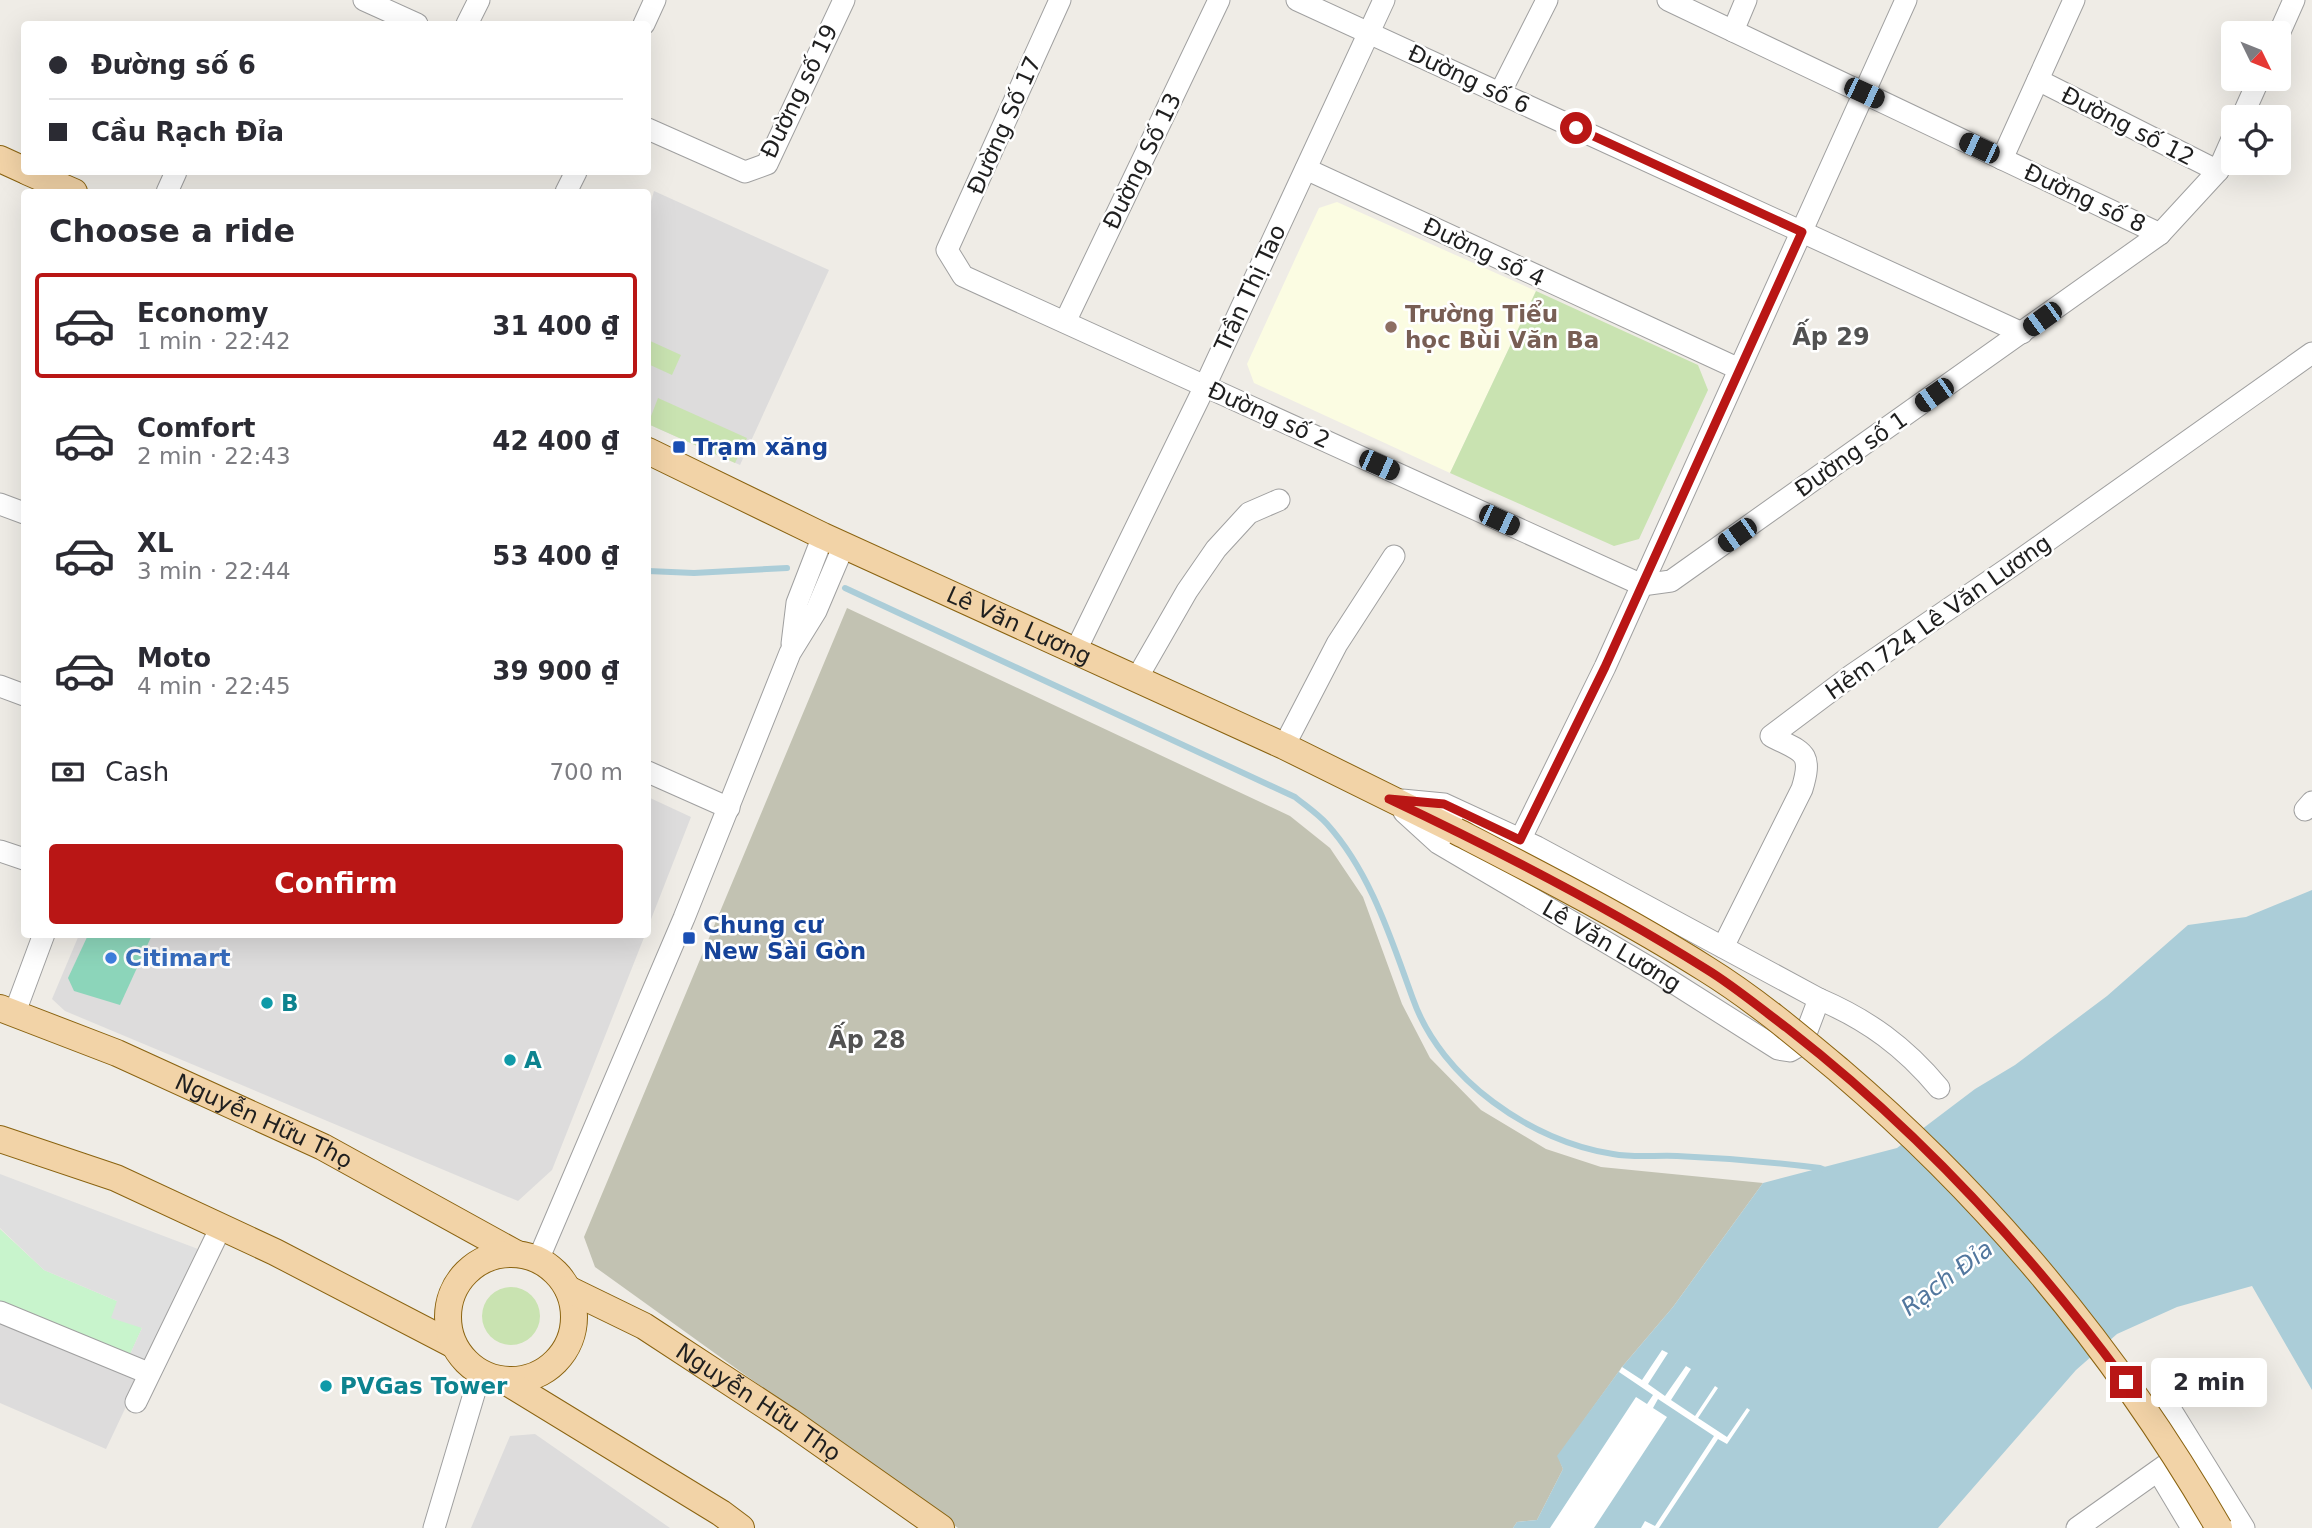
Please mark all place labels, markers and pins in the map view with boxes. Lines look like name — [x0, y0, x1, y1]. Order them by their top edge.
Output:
place label: Trường Tiểu học Bùi Văn Ba — [1405, 300, 1599, 353]
marker: Trường Tiểu học Bùi Văn Ba — [1383, 319, 1399, 335]
place label: Trạm xăng — [693, 434, 828, 460]
marker: Trạm xăng — [671, 439, 687, 455]
place label: Chung cư New Sài Gòn — [703, 912, 866, 964]
marker: Chung cư New Sài Gòn — [681, 930, 697, 946]
place label: Citimart — [125, 945, 230, 971]
marker: Citimart — [103, 950, 119, 966]
place label: B — [281, 990, 299, 1016]
marker: B — [259, 995, 275, 1011]
place label: A — [524, 1047, 542, 1073]
marker: A — [502, 1052, 518, 1068]
place label: PVGas Tower — [340, 1373, 508, 1399]
marker: PVGas Tower — [318, 1378, 334, 1394]

